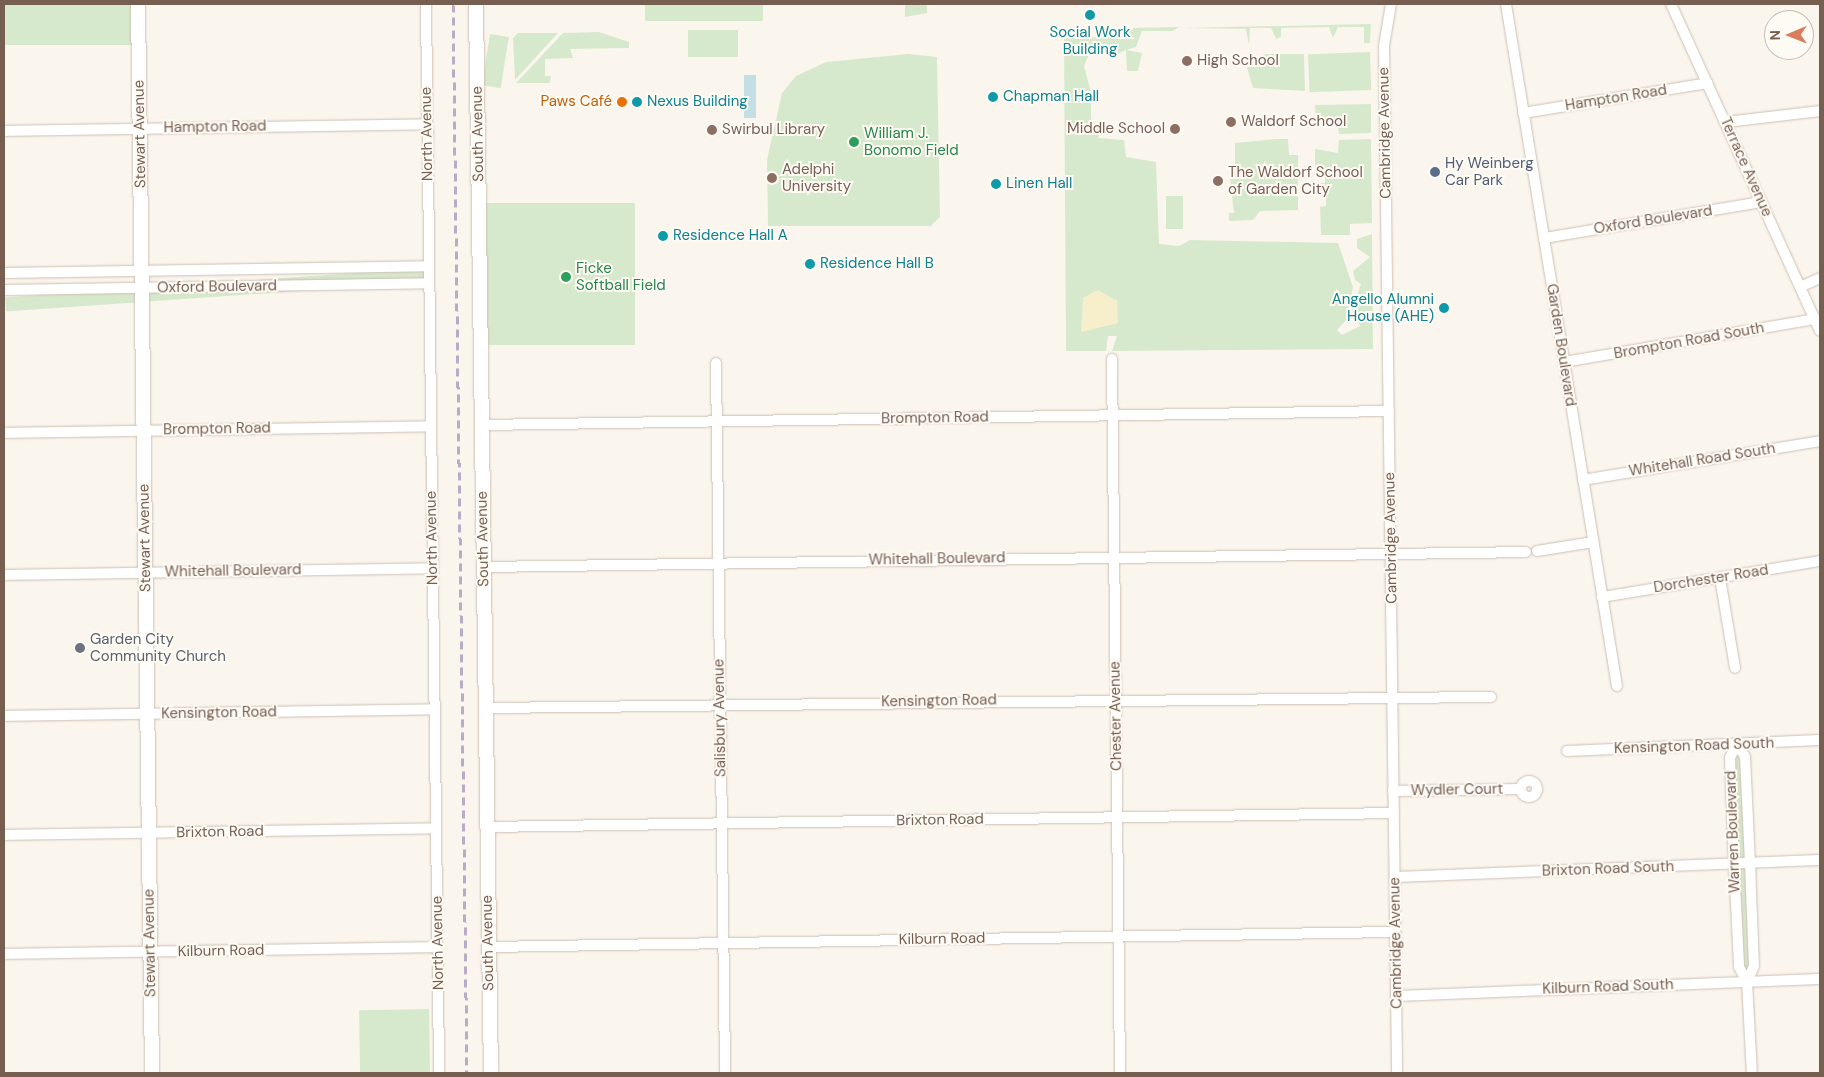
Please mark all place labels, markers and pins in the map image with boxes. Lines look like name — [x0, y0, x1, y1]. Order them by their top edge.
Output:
marker: Social Work Building — [1084, 9, 1096, 21]
place label: Social Work Building — [1049, 23, 1131, 58]
place label: High School — [1197, 52, 1279, 70]
marker: High School — [1181, 55, 1193, 67]
place label: Chapman Hall — [1003, 88, 1099, 106]
marker: Chapman Hall — [987, 91, 999, 103]
place label: Paws Café — [540, 93, 612, 111]
place label: Nexus Building — [647, 93, 748, 111]
marker: Paws Café — [616, 96, 628, 108]
marker: Nexus Building — [631, 96, 643, 108]
place label: Waldorf School — [1241, 113, 1346, 131]
marker: Waldorf School — [1225, 116, 1237, 128]
place label: Middle School — [1067, 120, 1165, 138]
place label: Swirbul Library — [722, 121, 825, 139]
marker: Middle School — [1169, 123, 1181, 135]
marker: Swirbul Library — [706, 124, 718, 136]
place label: William J. Bonomo Field — [864, 124, 959, 159]
marker: William J. Bonomo Field — [848, 136, 860, 148]
place label: Hy Weinberg Car Park — [1445, 154, 1534, 189]
place label: Adelphi University — [782, 160, 851, 195]
place label: The Waldorf School of Garden City — [1228, 163, 1363, 198]
marker: Hy Weinberg Car Park — [1429, 166, 1441, 178]
marker: Adelphi University — [766, 172, 778, 184]
place label: Linen Hall — [1006, 175, 1072, 193]
marker: The Waldorf School of Garden City — [1212, 175, 1224, 187]
marker: Linen Hall — [990, 178, 1002, 190]
place label: Residence Hall A — [673, 227, 788, 245]
marker: Residence Hall A — [657, 230, 669, 242]
place label: Residence Hall B — [820, 255, 934, 273]
marker: Residence Hall B — [804, 258, 816, 270]
place label: Ficke Softball Field — [576, 259, 666, 294]
marker: Ficke Softball Field — [560, 271, 572, 283]
place label: Angello Alumni House (AHE) — [1332, 290, 1434, 325]
marker: Angello Alumni House (AHE) — [1438, 302, 1450, 314]
place label: Garden City Community Church — [90, 630, 226, 665]
marker: Garden City Community Church — [74, 642, 86, 654]

